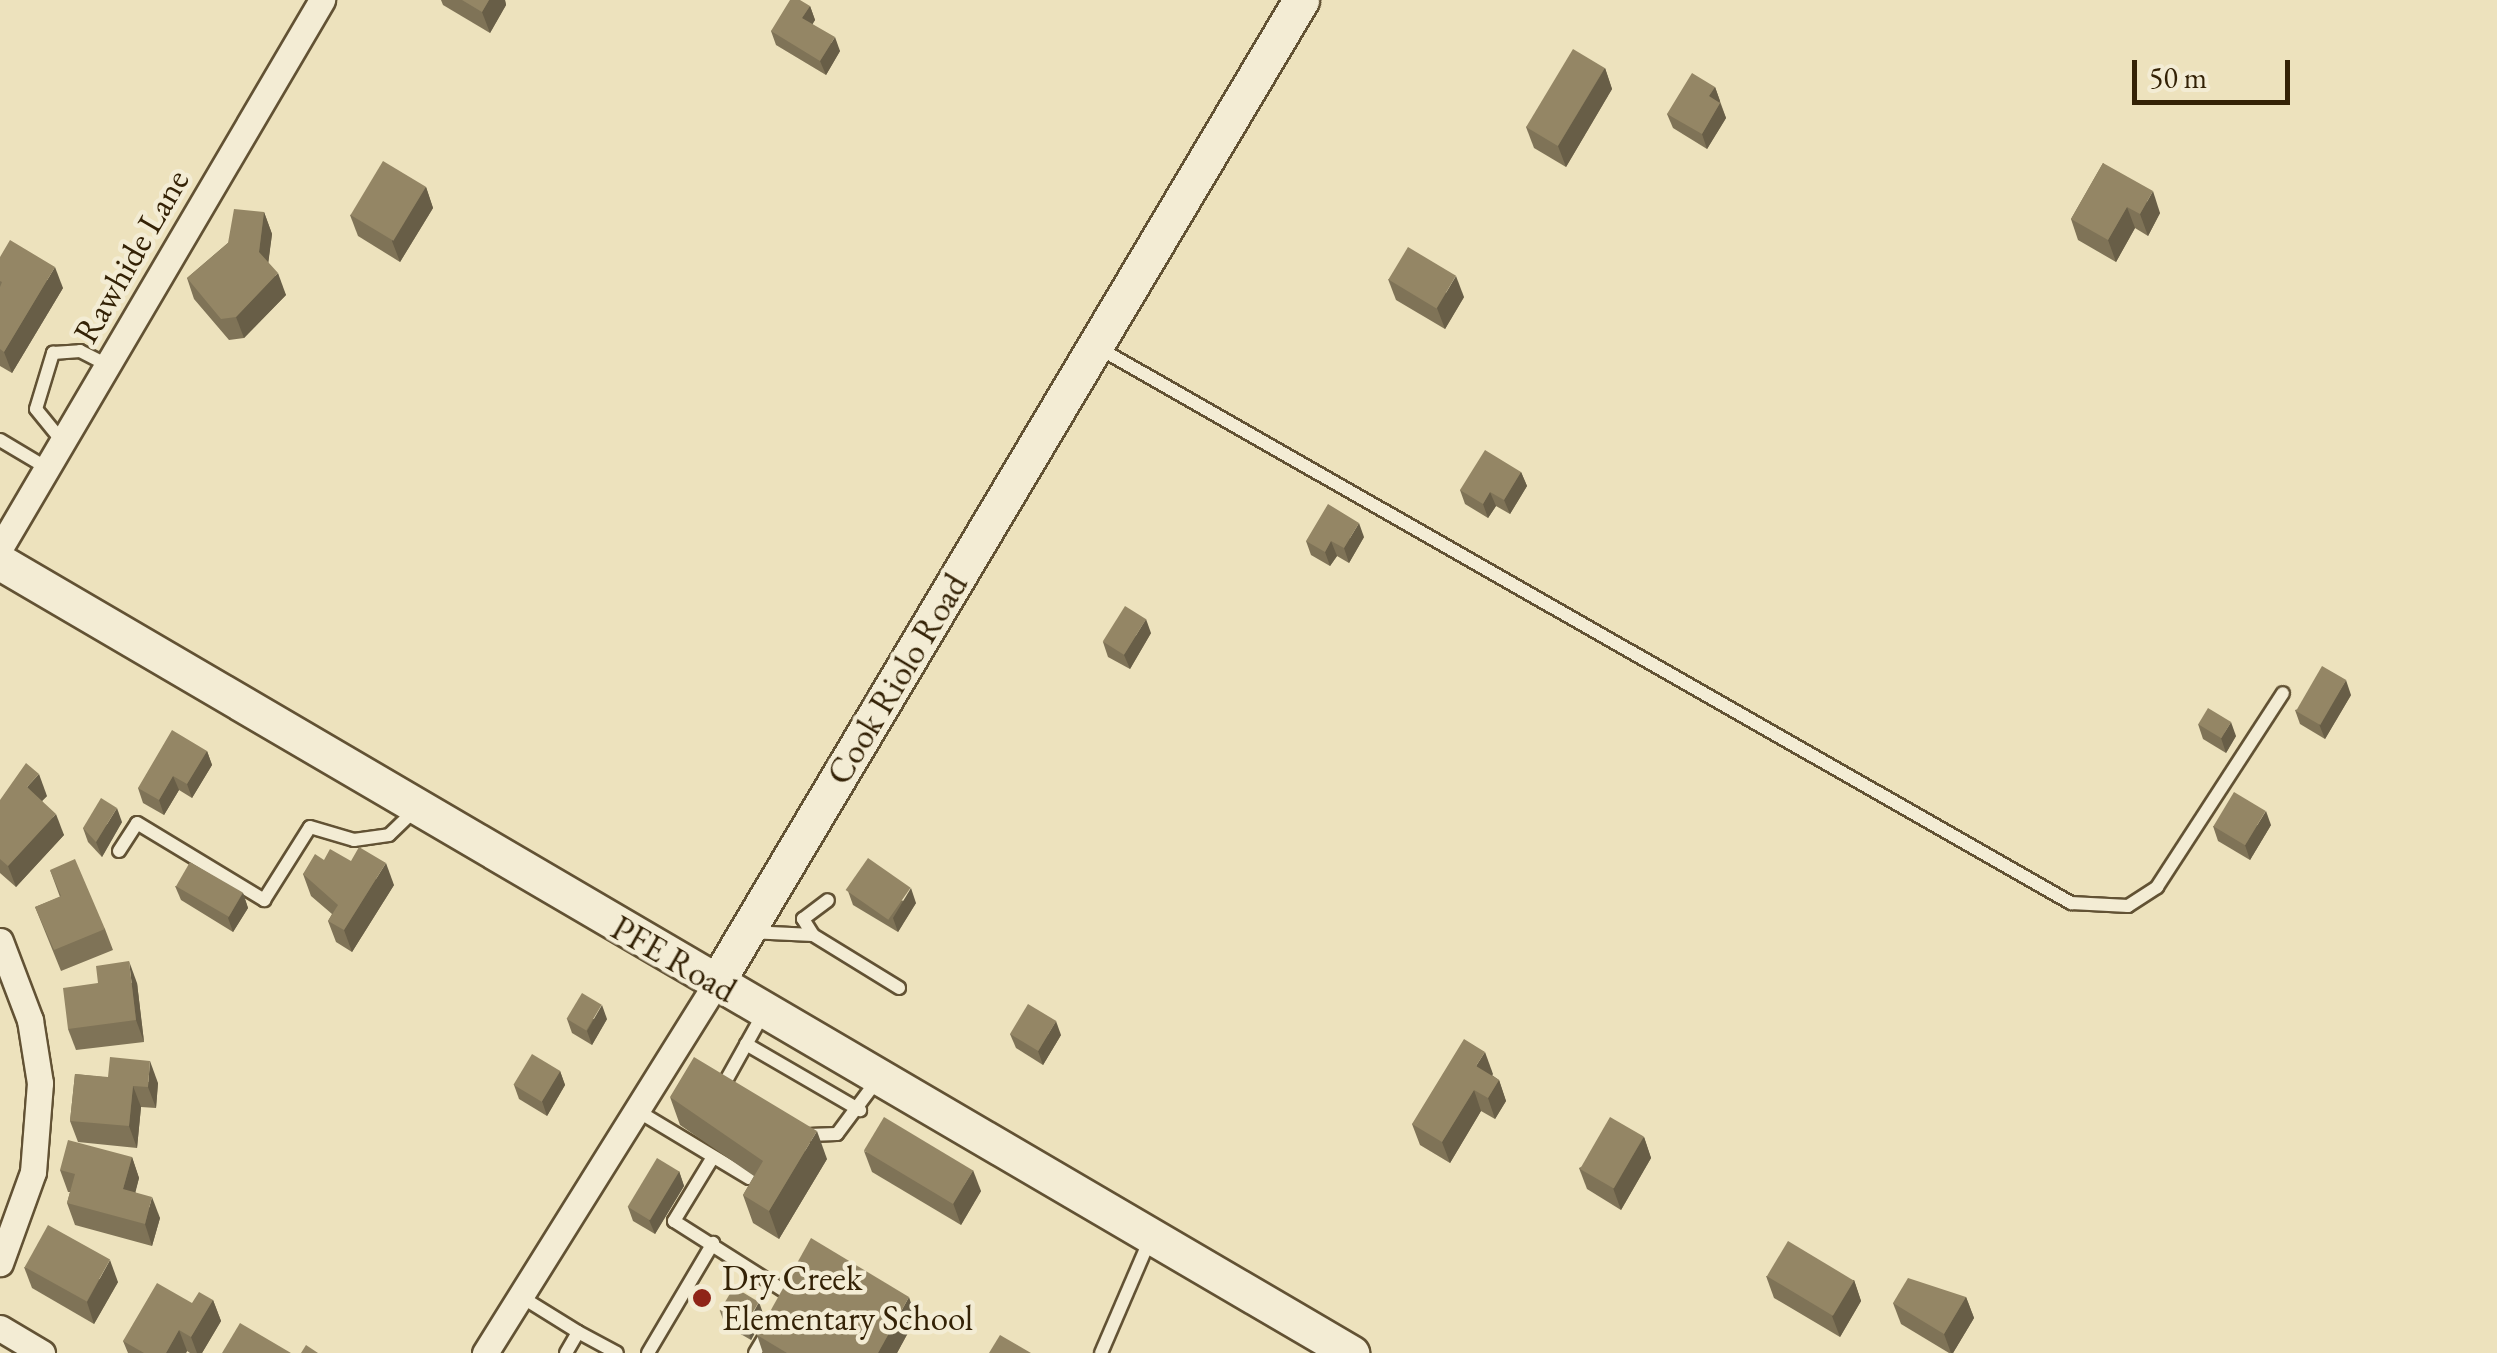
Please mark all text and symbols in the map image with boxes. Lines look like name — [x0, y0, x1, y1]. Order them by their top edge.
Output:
scale bar — [2137, 40, 2294, 102]
text: 50 m — [2149, 58, 2207, 97]
street label: Rawhide Lane — [64, 162, 198, 350]
street label: Cook Riolo Road — [818, 566, 976, 792]
street label: PFE Road — [604, 907, 744, 1011]
place label: Dry Creek Elementary School — [722, 1257, 973, 1339]
marker: Dry Creek Elementary School — [691, 1287, 713, 1309]

